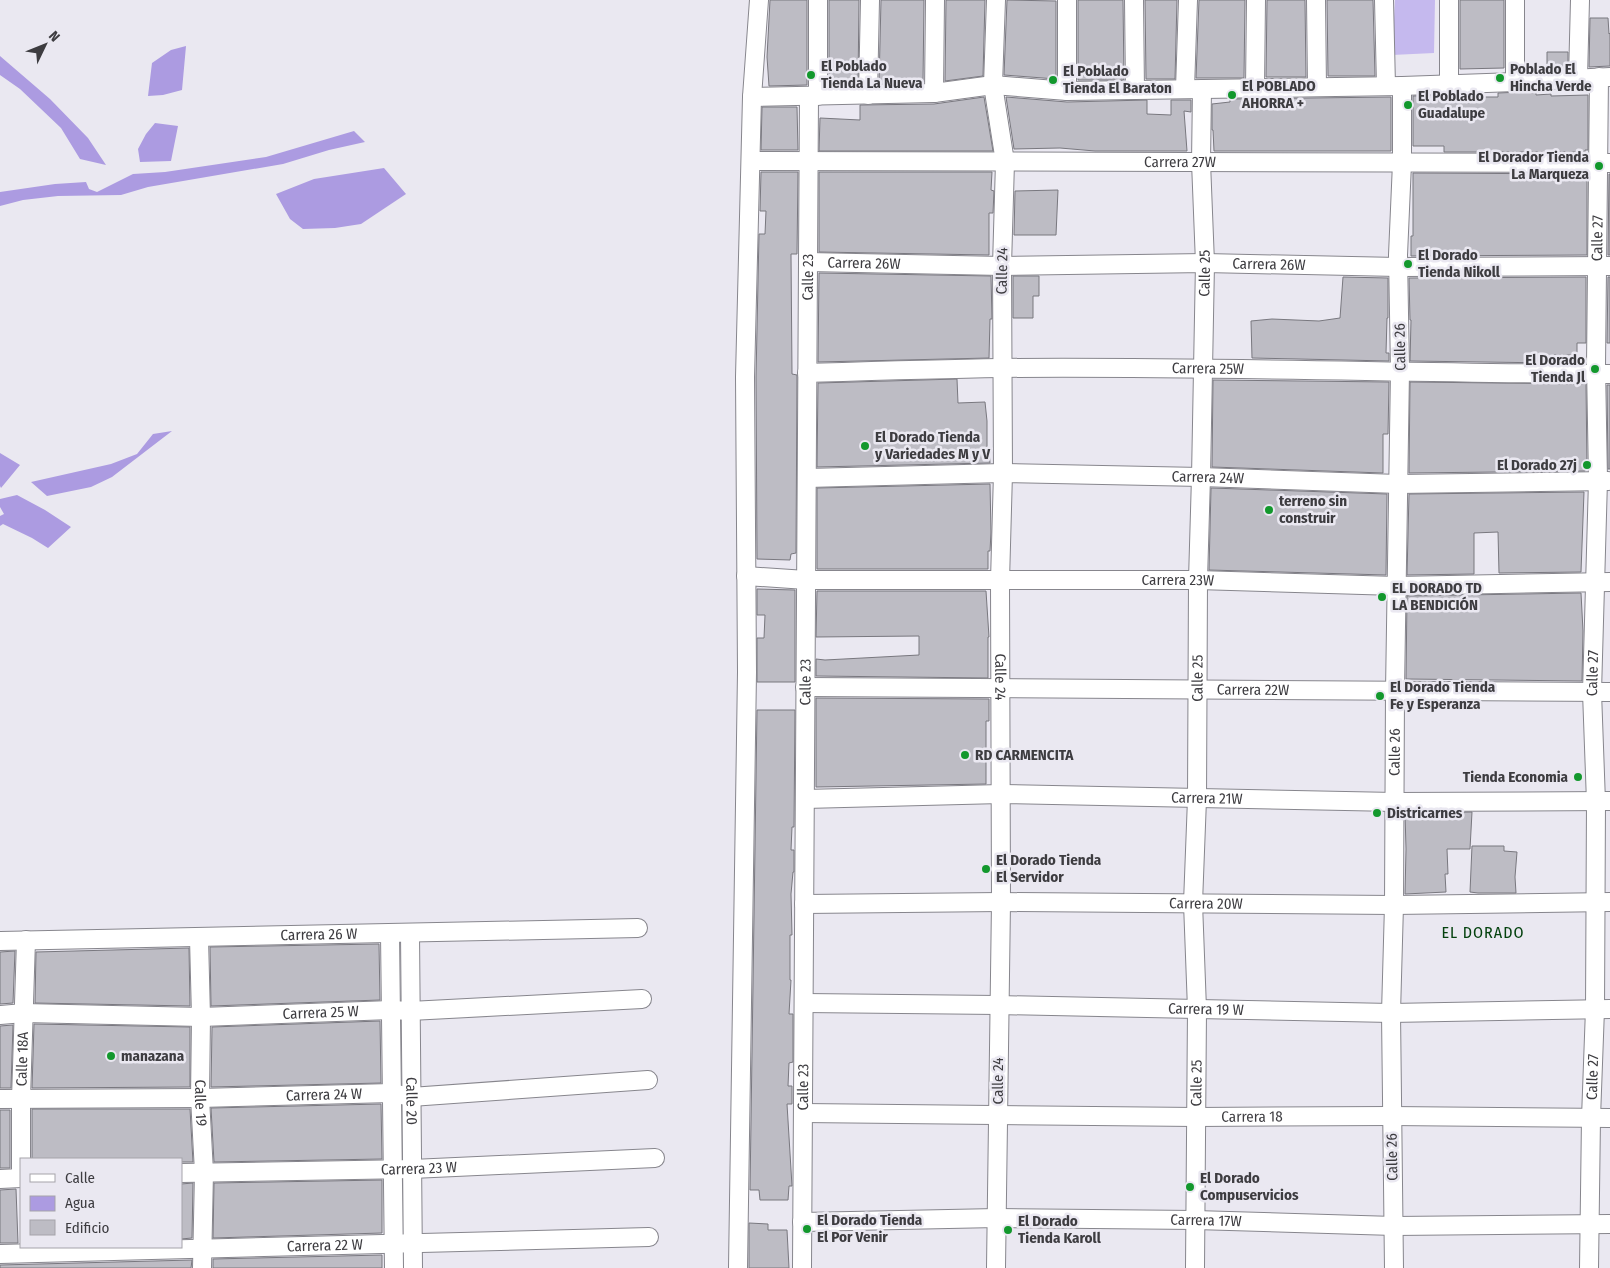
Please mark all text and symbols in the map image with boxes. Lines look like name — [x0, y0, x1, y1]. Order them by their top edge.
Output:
north arrow — [20, 20, 70, 70]
text: N — [45, 28, 63, 45]
place label: El Poblado Tienda La Nueva — [821, 57, 923, 92]
place label: Poblado El Hincha Verde — [1510, 60, 1592, 95]
place label: El Poblado Tienda El Baraton — [1063, 62, 1172, 97]
marker: El Poblado Tienda La Nueva — [805, 69, 817, 81]
marker: Poblado El Hincha Verde — [1494, 72, 1506, 84]
marker: El Poblado Tienda El Baraton — [1047, 74, 1059, 86]
place label: El POBLADO AHORRA + — [1241, 77, 1316, 112]
place label: El Poblado Guadalupe — [1418, 87, 1486, 122]
marker: El POBLADO AHORRA + — [1226, 89, 1238, 101]
marker: El Poblado Guadalupe — [1402, 99, 1414, 111]
place label: El Dorador Tienda La Marqueza — [1478, 148, 1590, 183]
street label: Carrera 27W — [1144, 153, 1216, 171]
marker: El Dorador Tienda La Marqueza — [1593, 160, 1605, 172]
street label: Calle 27 — [1588, 215, 1607, 261]
place label: El Dorado Tienda Nikoll — [1418, 246, 1501, 281]
street label: Calle 24 — [993, 247, 1011, 295]
street label: Calle 25 — [1195, 249, 1214, 297]
street label: Calle 23 — [799, 253, 817, 301]
street label: Carrera 26W — [827, 253, 901, 273]
street label: Carrera 26W — [1232, 255, 1306, 274]
marker: El Dorado Tienda Nikoll — [1402, 258, 1414, 270]
street label: Calle 26 — [1391, 323, 1409, 371]
place label: El Dorado Tienda Jl — [1525, 351, 1586, 386]
street label: Carrera 25W — [1172, 359, 1244, 378]
marker: El Dorado Tienda Jl — [1589, 363, 1601, 375]
place label: El Dorado Tienda y Variedades M y V — [874, 428, 991, 463]
marker: El Dorado Tienda y Variedades M y V — [859, 440, 871, 452]
place label: El Dorado 27j — [1497, 456, 1577, 474]
marker: El Dorado 27j — [1581, 459, 1593, 471]
street label: Carrera 24W — [1171, 467, 1245, 488]
place label: terreno sin construir — [1279, 492, 1347, 527]
marker: terreno sin construir — [1263, 504, 1275, 516]
street label: Carrera 23W — [1142, 571, 1214, 589]
place label: EL DORADO TD LA BENDICIÓN — [1392, 579, 1482, 614]
marker: EL DORADO TD LA BENDICIÓN — [1376, 591, 1388, 603]
street label: Calle 27 — [1583, 650, 1602, 697]
street label: Calle 24 — [991, 653, 1009, 701]
street label: Calle 25 — [1188, 655, 1207, 702]
street label: Calle 23 — [796, 658, 815, 705]
place label: El Dorado Tienda Fe y Esperanza — [1390, 678, 1496, 713]
street label: Carrera 22W — [1217, 681, 1289, 699]
marker: El Dorado Tienda Fe y Esperanza — [1374, 690, 1386, 702]
street label: Calle 26 — [1386, 728, 1404, 776]
place label: RD CARMENCITA — [975, 746, 1074, 764]
marker: RD CARMENCITA — [959, 749, 971, 761]
place label: Tienda Economia — [1463, 768, 1569, 786]
marker: Tienda Economia — [1572, 771, 1584, 783]
street label: Carrera 21W — [1171, 788, 1243, 808]
place label: Districarnes — [1387, 804, 1463, 822]
marker: Districarnes — [1371, 807, 1383, 819]
place label: El Dorado Tienda El Servidor — [996, 851, 1102, 886]
marker: El Dorado Tienda El Servidor — [980, 863, 992, 875]
street label: Carrera 20W — [1169, 894, 1243, 913]
district label: EL DORADO — [1441, 923, 1525, 942]
street label: Carrera 26 W — [280, 925, 358, 944]
street label: Carrera 19 W — [1168, 999, 1244, 1019]
street label: Carrera 25 W — [282, 1002, 359, 1023]
street label: Calle 18A — [12, 1031, 32, 1087]
place label: manazana — [121, 1047, 185, 1065]
marker: manazana — [105, 1050, 117, 1062]
street label: Calle 27 — [1583, 1054, 1602, 1100]
street label: Calle 24 — [989, 1057, 1007, 1105]
street label: Calle 25 — [1187, 1059, 1206, 1107]
street label: Calle 23 — [794, 1063, 812, 1110]
street label: Calle 20 — [402, 1077, 421, 1125]
street label: Calle 19 — [191, 1080, 211, 1127]
street label: Carrera 24 W — [286, 1085, 362, 1105]
street label: Carrera 18 — [1221, 1108, 1283, 1126]
street label: Calle 26 — [1383, 1133, 1401, 1181]
legend — [20, 1158, 182, 1248]
street label: Carrera 23 W — [381, 1158, 457, 1179]
text: Calle — [65, 1169, 95, 1187]
place label: El Dorado Compuservicios — [1200, 1169, 1299, 1204]
marker: El Dorado Compuservicios — [1184, 1181, 1196, 1193]
text: Agua — [65, 1194, 95, 1212]
place label: El Dorado Tienda El Por Venir — [817, 1211, 923, 1246]
street label: Carrera 17W — [1170, 1211, 1242, 1230]
place label: El Dorado Tienda Karoll — [1018, 1212, 1102, 1247]
text: Edificio — [65, 1219, 110, 1237]
marker: El Dorado Tienda El Por Venir — [801, 1223, 813, 1235]
marker: El Dorado Tienda Karoll — [1002, 1224, 1014, 1236]
street label: Carrera 22 W — [287, 1235, 363, 1255]

